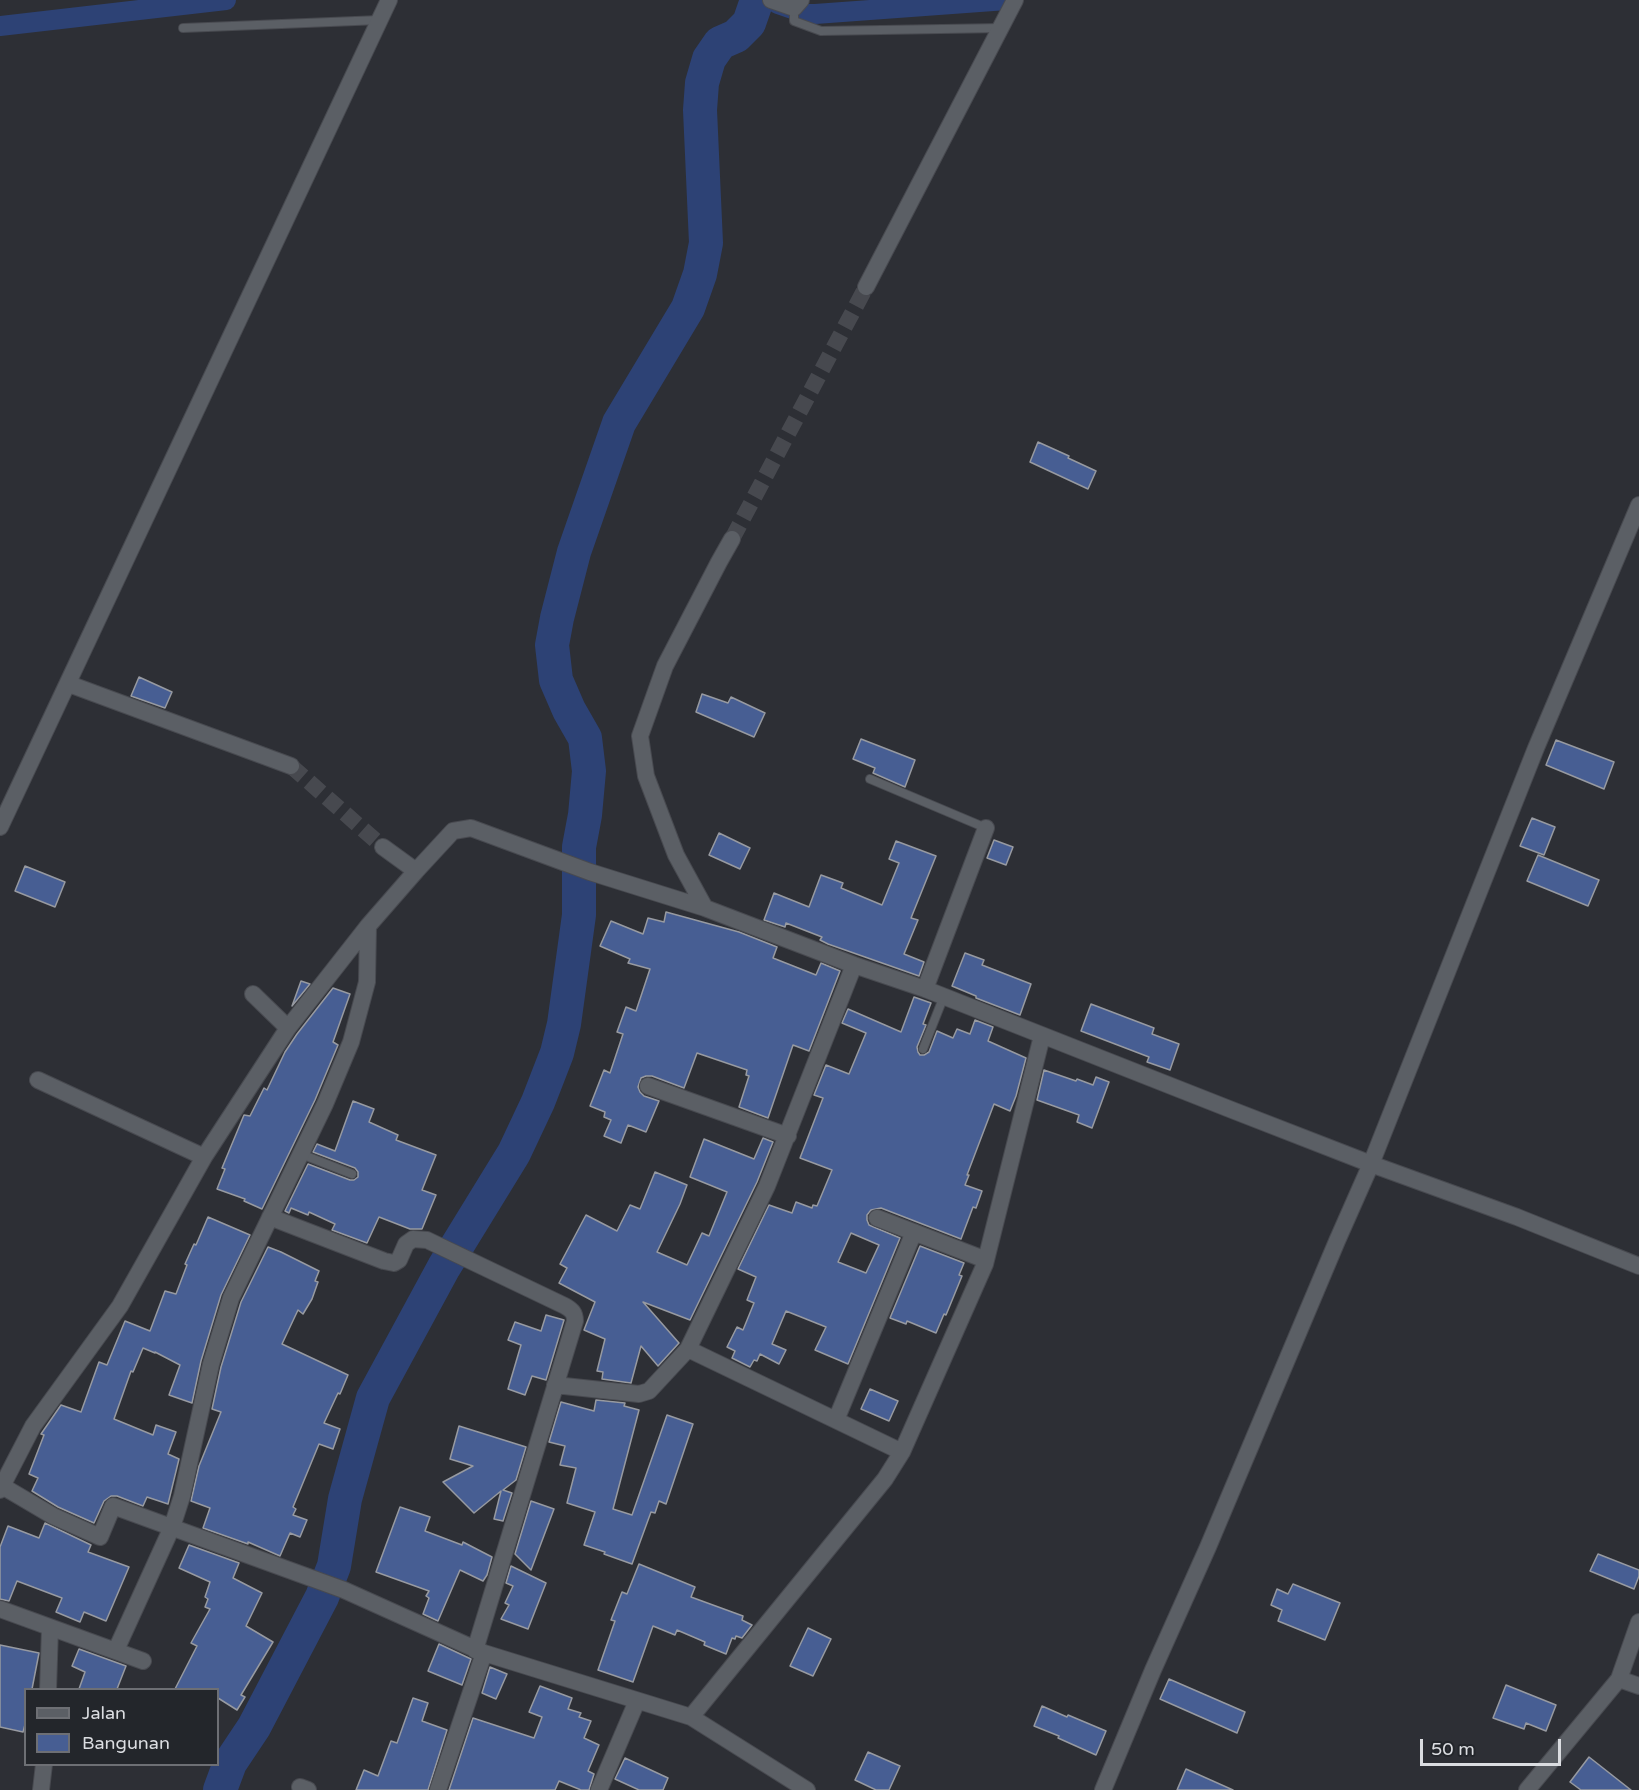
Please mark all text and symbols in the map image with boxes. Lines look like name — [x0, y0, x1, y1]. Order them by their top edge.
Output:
legend — [24, 1688, 219, 1766]
text: Jalan — [82, 1702, 126, 1724]
scale bar — [1423, 1727, 1564, 1765]
text: Bangunan — [82, 1732, 170, 1754]
text: 50 m — [1431, 1738, 1475, 1760]

